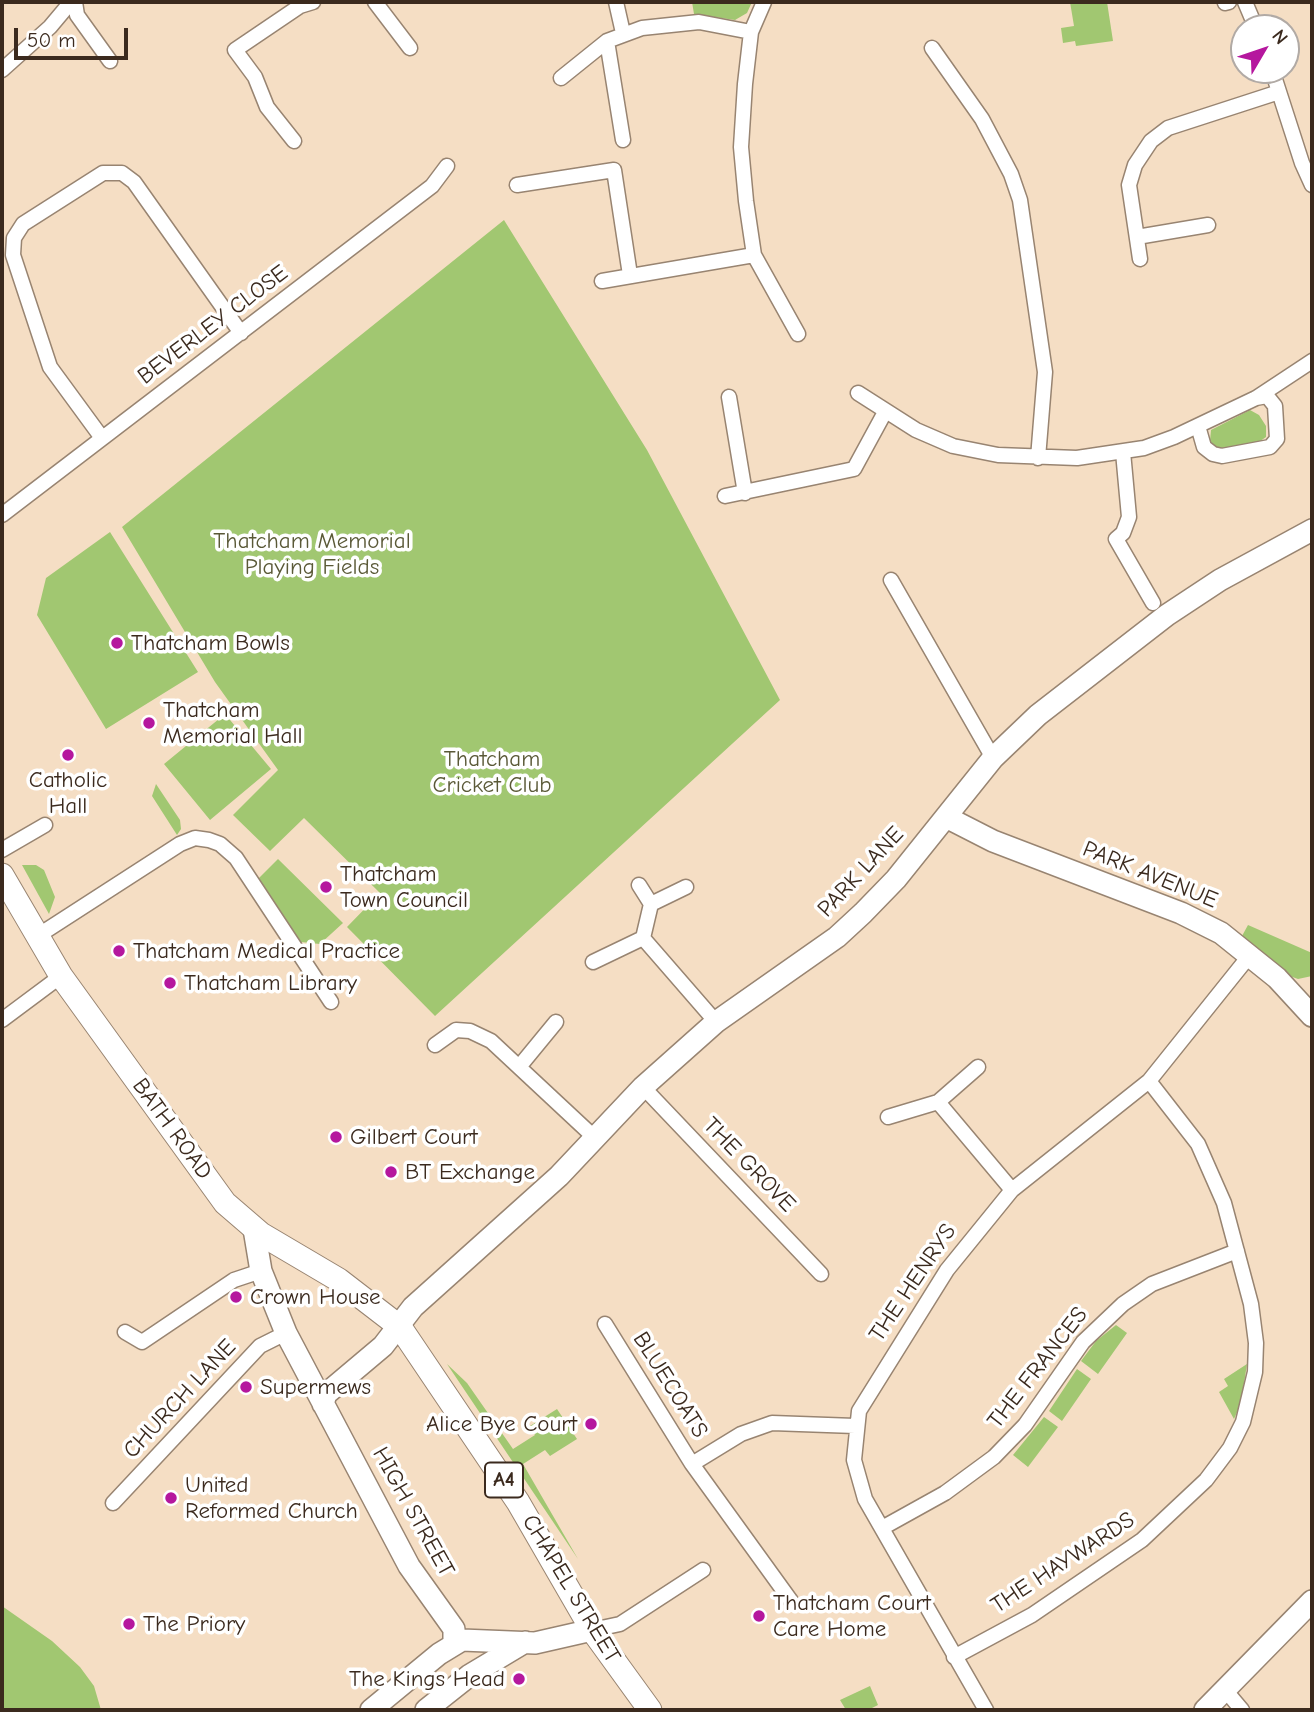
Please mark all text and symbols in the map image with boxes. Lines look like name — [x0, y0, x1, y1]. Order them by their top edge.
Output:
scale bar — [18, 14, 131, 58]
north arrow — [1230, 14, 1300, 84]
text: N — [1267, 25, 1292, 49]
text: 50 m — [27, 28, 76, 52]
street label: BEVERLEY CLOSE — [132, 260, 294, 390]
park label: Thatcham Memorial Playing Fields — [213, 527, 411, 581]
place label: Thatcham Bowls — [131, 629, 290, 657]
marker: Thatcham Bowls — [109, 635, 125, 651]
place label: Thatcham Memorial Hall — [163, 696, 302, 750]
marker: Thatcham Memorial Hall — [141, 715, 157, 731]
park label: Thatcham Cricket Club — [432, 745, 552, 799]
marker: Catholic Hall — [60, 747, 76, 763]
place label: Catholic Hall — [29, 766, 107, 820]
street label: PARK LANE — [812, 821, 910, 923]
street label: PARK AVENUE — [1079, 835, 1221, 915]
place label: Thatcham Town Council — [340, 860, 468, 914]
marker: Thatcham Town Council — [318, 879, 334, 895]
place label: Thatcham Medical Practice — [133, 937, 400, 965]
marker: Thatcham Medical Practice — [111, 943, 127, 959]
place label: Thatcham Library — [184, 969, 357, 997]
marker: Thatcham Library — [162, 975, 178, 991]
street label: BATH ROAD — [126, 1073, 218, 1185]
street label: THE GROVE — [697, 1112, 801, 1218]
place label: Gilbert Court — [350, 1123, 478, 1151]
marker: Gilbert Court — [328, 1129, 344, 1145]
place label: BT Exchange — [405, 1158, 535, 1186]
marker: BT Exchange — [383, 1164, 399, 1180]
street label: THE HENRYS — [864, 1219, 962, 1347]
place label: Crown House — [250, 1283, 381, 1311]
marker: Crown House — [228, 1289, 244, 1305]
street label: THE FRANCES — [982, 1302, 1094, 1434]
street label: BLUECOATS — [627, 1327, 713, 1443]
street label: CHURCH LANE — [118, 1334, 242, 1464]
place label: Supermews — [260, 1373, 371, 1401]
marker: Supermews — [238, 1379, 254, 1395]
place label: Alice Bye Court — [426, 1410, 577, 1438]
marker: Alice Bye Court — [583, 1416, 599, 1432]
street label: HIGH STREET — [366, 1442, 460, 1582]
road number: A4 — [485, 1462, 523, 1498]
place label: United Reformed Church — [185, 1471, 358, 1525]
marker: United Reformed Church — [163, 1490, 179, 1506]
street label: THE HAYWARDS — [986, 1506, 1140, 1620]
street label: CHAPEL STREET — [516, 1510, 626, 1668]
place label: Thatcham Court Care Home — [773, 1589, 931, 1643]
marker: Thatcham Court Care Home — [751, 1608, 767, 1624]
place label: The Priory — [143, 1610, 245, 1638]
marker: The Priory — [121, 1616, 137, 1632]
place label: The Kings Head — [349, 1665, 505, 1693]
marker: The Kings Head — [511, 1671, 527, 1687]

